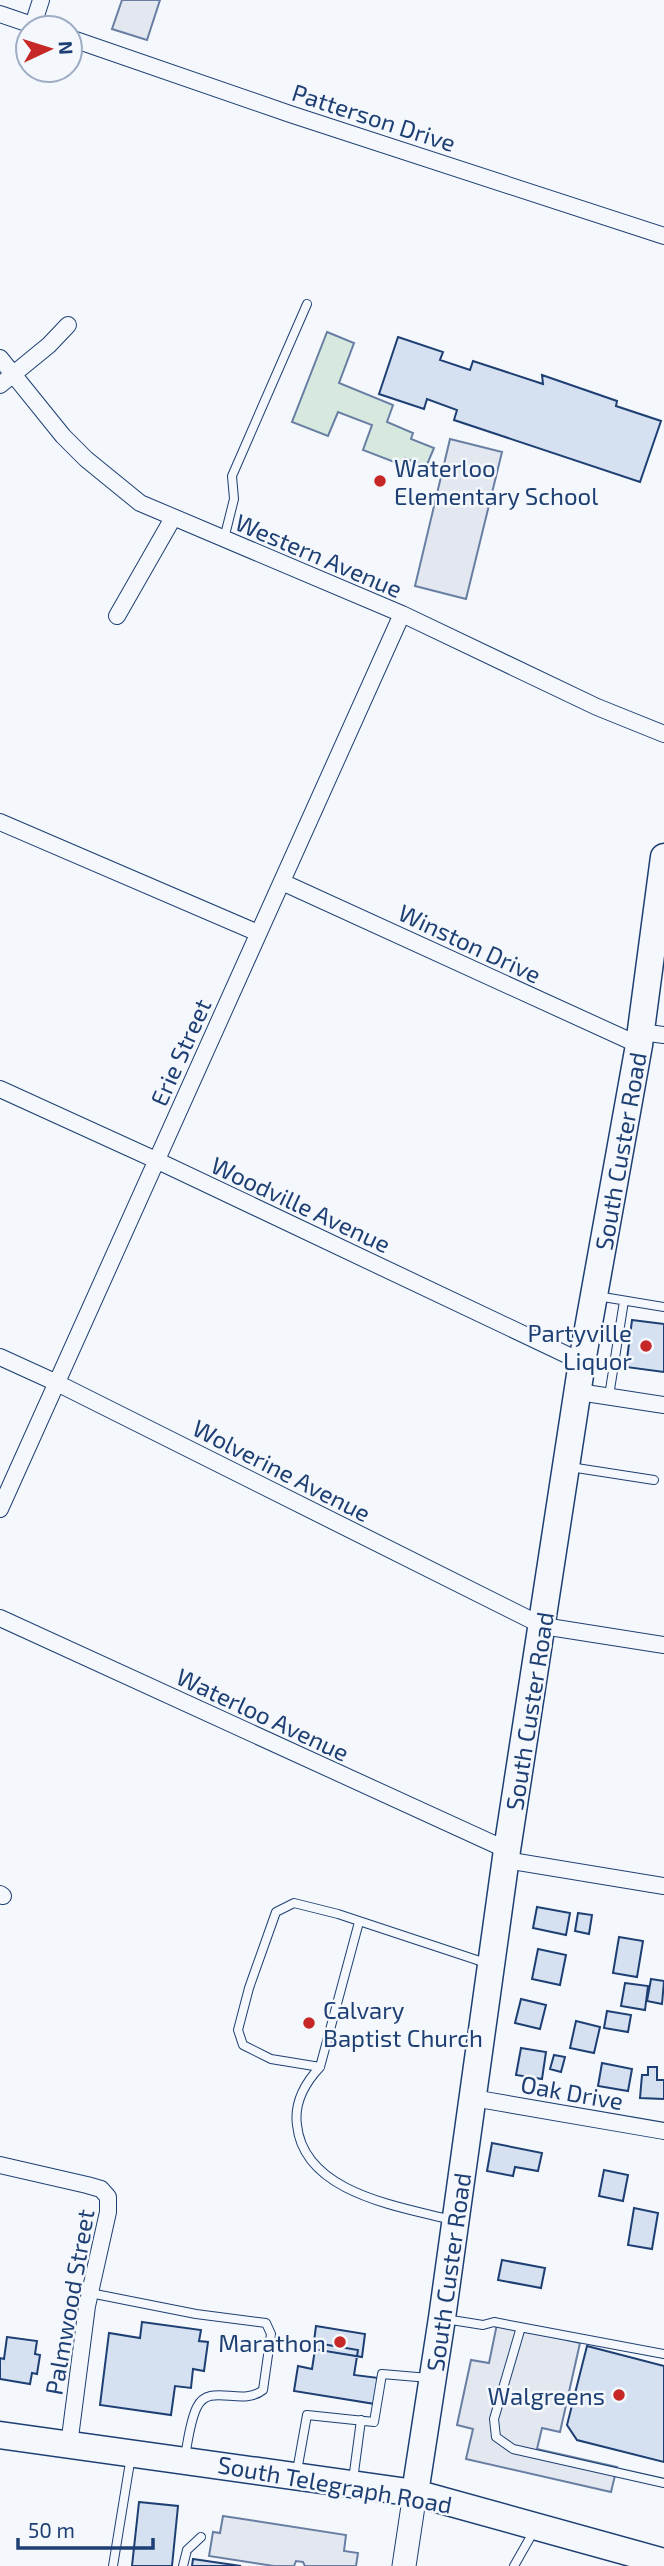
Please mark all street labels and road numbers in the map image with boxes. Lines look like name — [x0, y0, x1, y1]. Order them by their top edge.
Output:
street label: Patterson Drive — [289, 77, 459, 157]
street label: Western Avenue — [231, 507, 407, 603]
street label: Winston Drive — [394, 897, 546, 989]
street label: Erie Street — [144, 994, 216, 1110]
street label: South Custer Road — [588, 1050, 652, 1252]
street label: Woodville Avenue — [207, 1150, 395, 1258]
street label: Wolverine Avenue — [188, 1413, 376, 1527]
street label: South Custer Road — [499, 1610, 559, 1812]
street label: Waterloo Avenue — [172, 1661, 354, 1767]
street label: Oak Drive — [519, 2069, 625, 2115]
street label: South Custer Road — [420, 2171, 476, 2373]
street label: Palmwood Street — [38, 2207, 100, 2397]
street label: South Telegraph Road — [216, 2449, 454, 2519]

